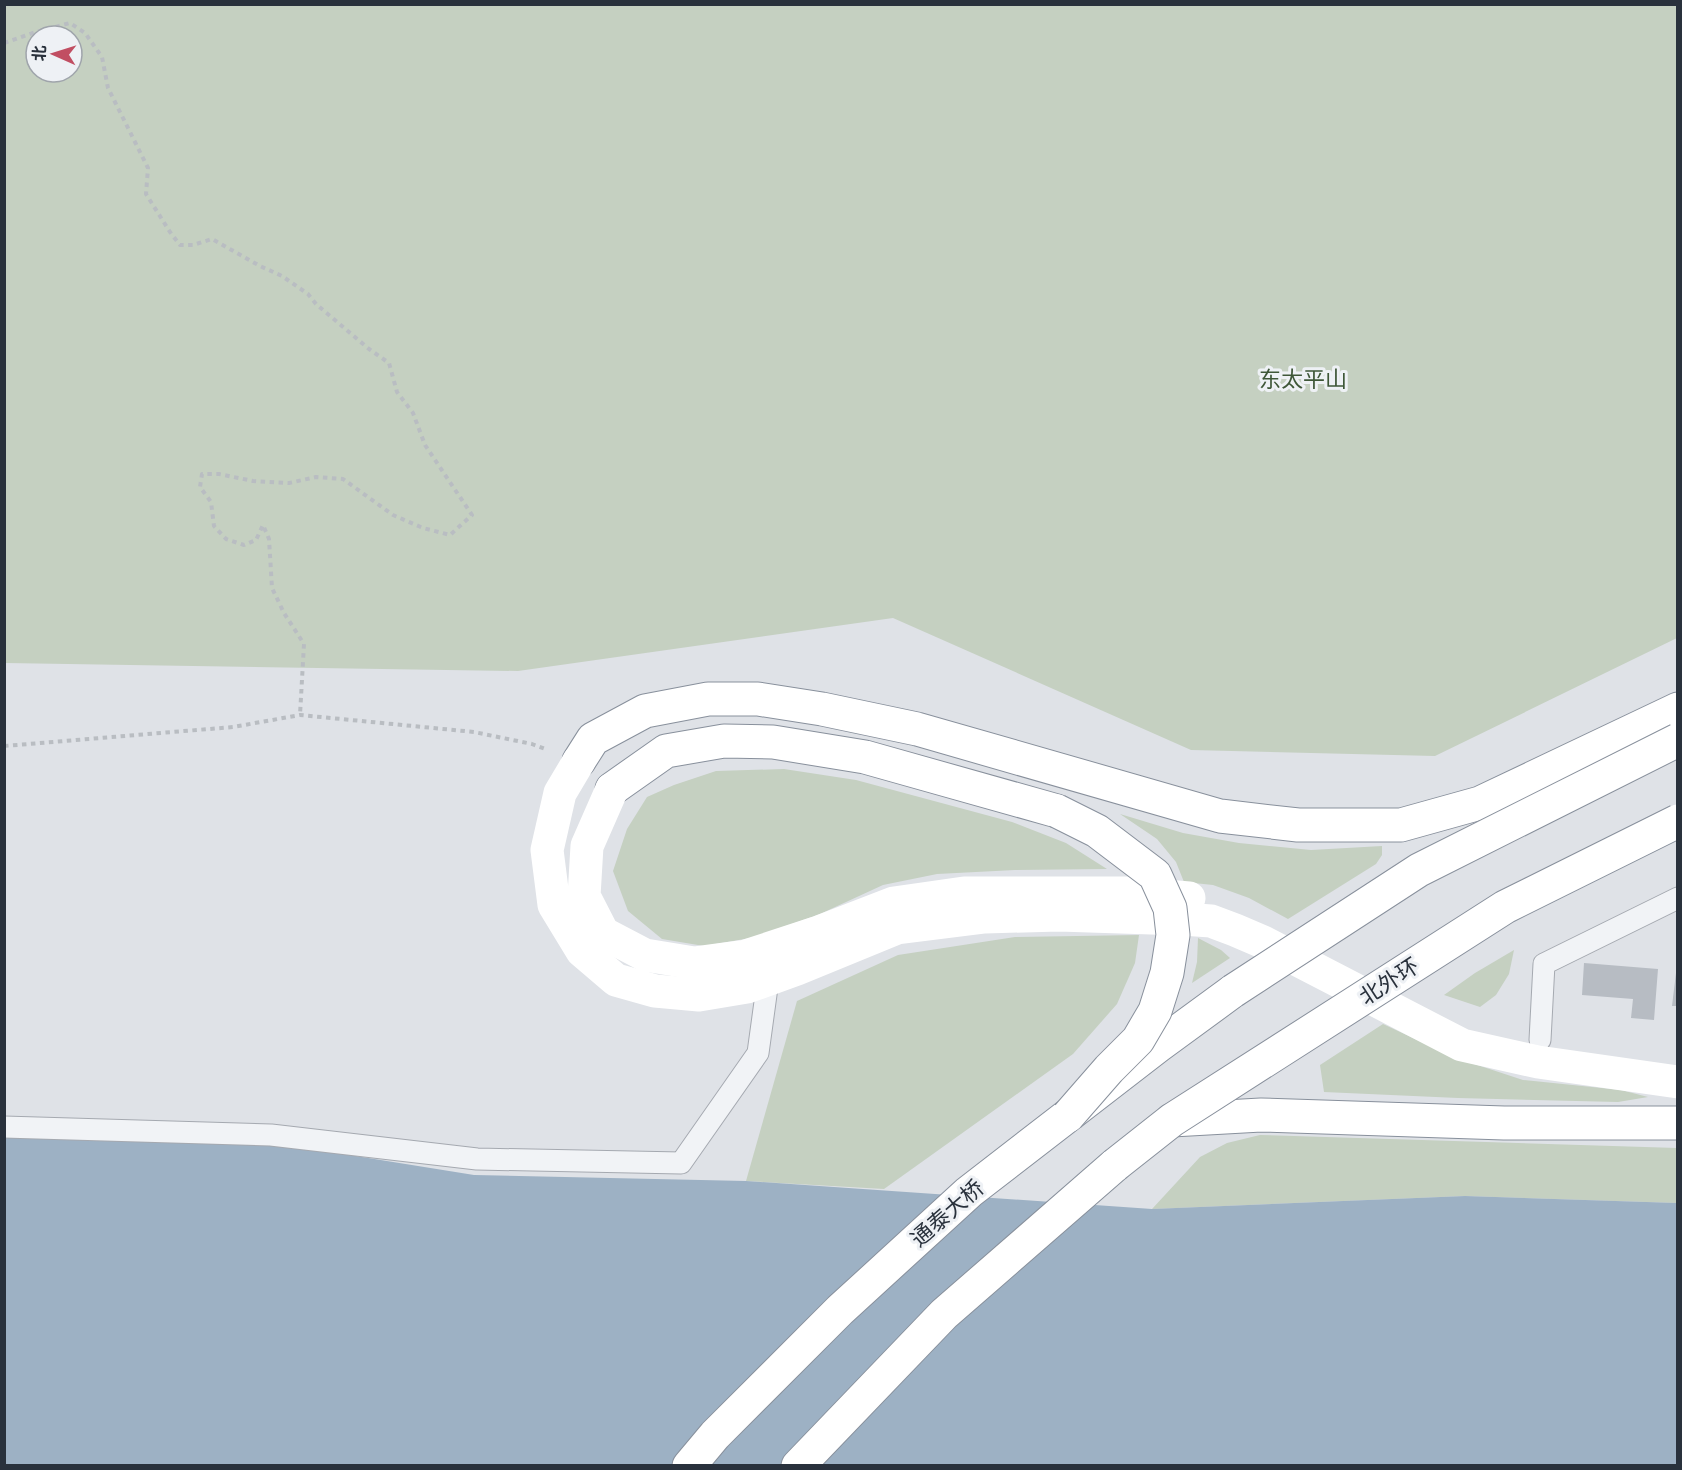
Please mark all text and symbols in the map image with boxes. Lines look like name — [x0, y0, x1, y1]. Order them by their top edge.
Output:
north arrow — [24, 24, 84, 84]
text: 北 — [29, 45, 49, 62]
park label: 东太平山 — [1259, 365, 1347, 393]
street label: 北外环 — [1354, 951, 1424, 1011]
street label: 通泰大桥 — [905, 1174, 989, 1252]

